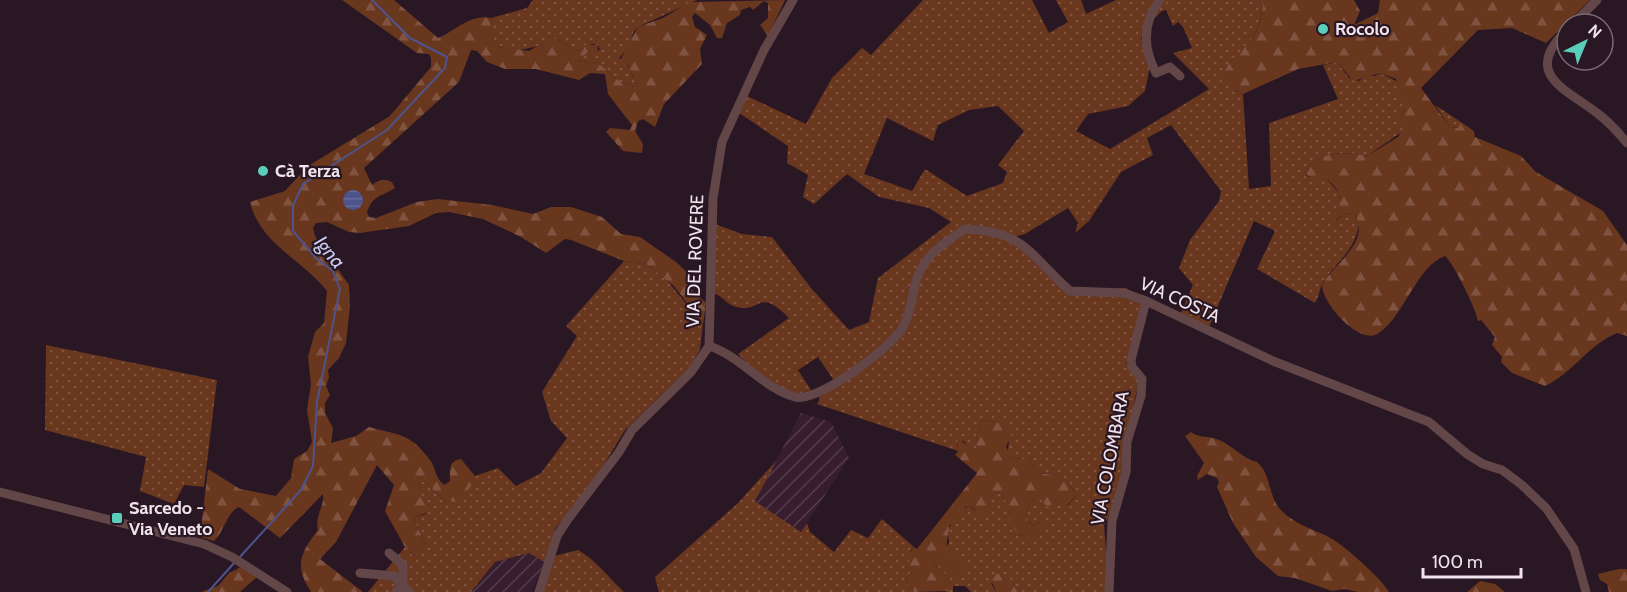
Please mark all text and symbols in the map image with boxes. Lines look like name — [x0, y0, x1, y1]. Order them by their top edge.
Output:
north arrow — [1555, 12, 1615, 72]
place label: Rocolo — [1335, 18, 1389, 40]
text: N — [1584, 21, 1606, 42]
marker: Rocolo — [1316, 22, 1330, 36]
place label: Cà Terza — [275, 160, 340, 182]
marker: Cà Terza — [256, 164, 270, 178]
street label: VIA DEL ROVERE — [682, 194, 708, 328]
water label: Igna — [310, 231, 350, 273]
street label: VIA COSTA — [1136, 273, 1224, 327]
street label: VIA COLOMBARA — [1086, 389, 1134, 527]
place label: Sarcedo - Via Veneto — [129, 497, 213, 540]
marker: Sarcedo - Via Veneto — [110, 511, 124, 525]
scale bar — [1423, 541, 1520, 579]
text: 100 m — [1432, 551, 1483, 573]

